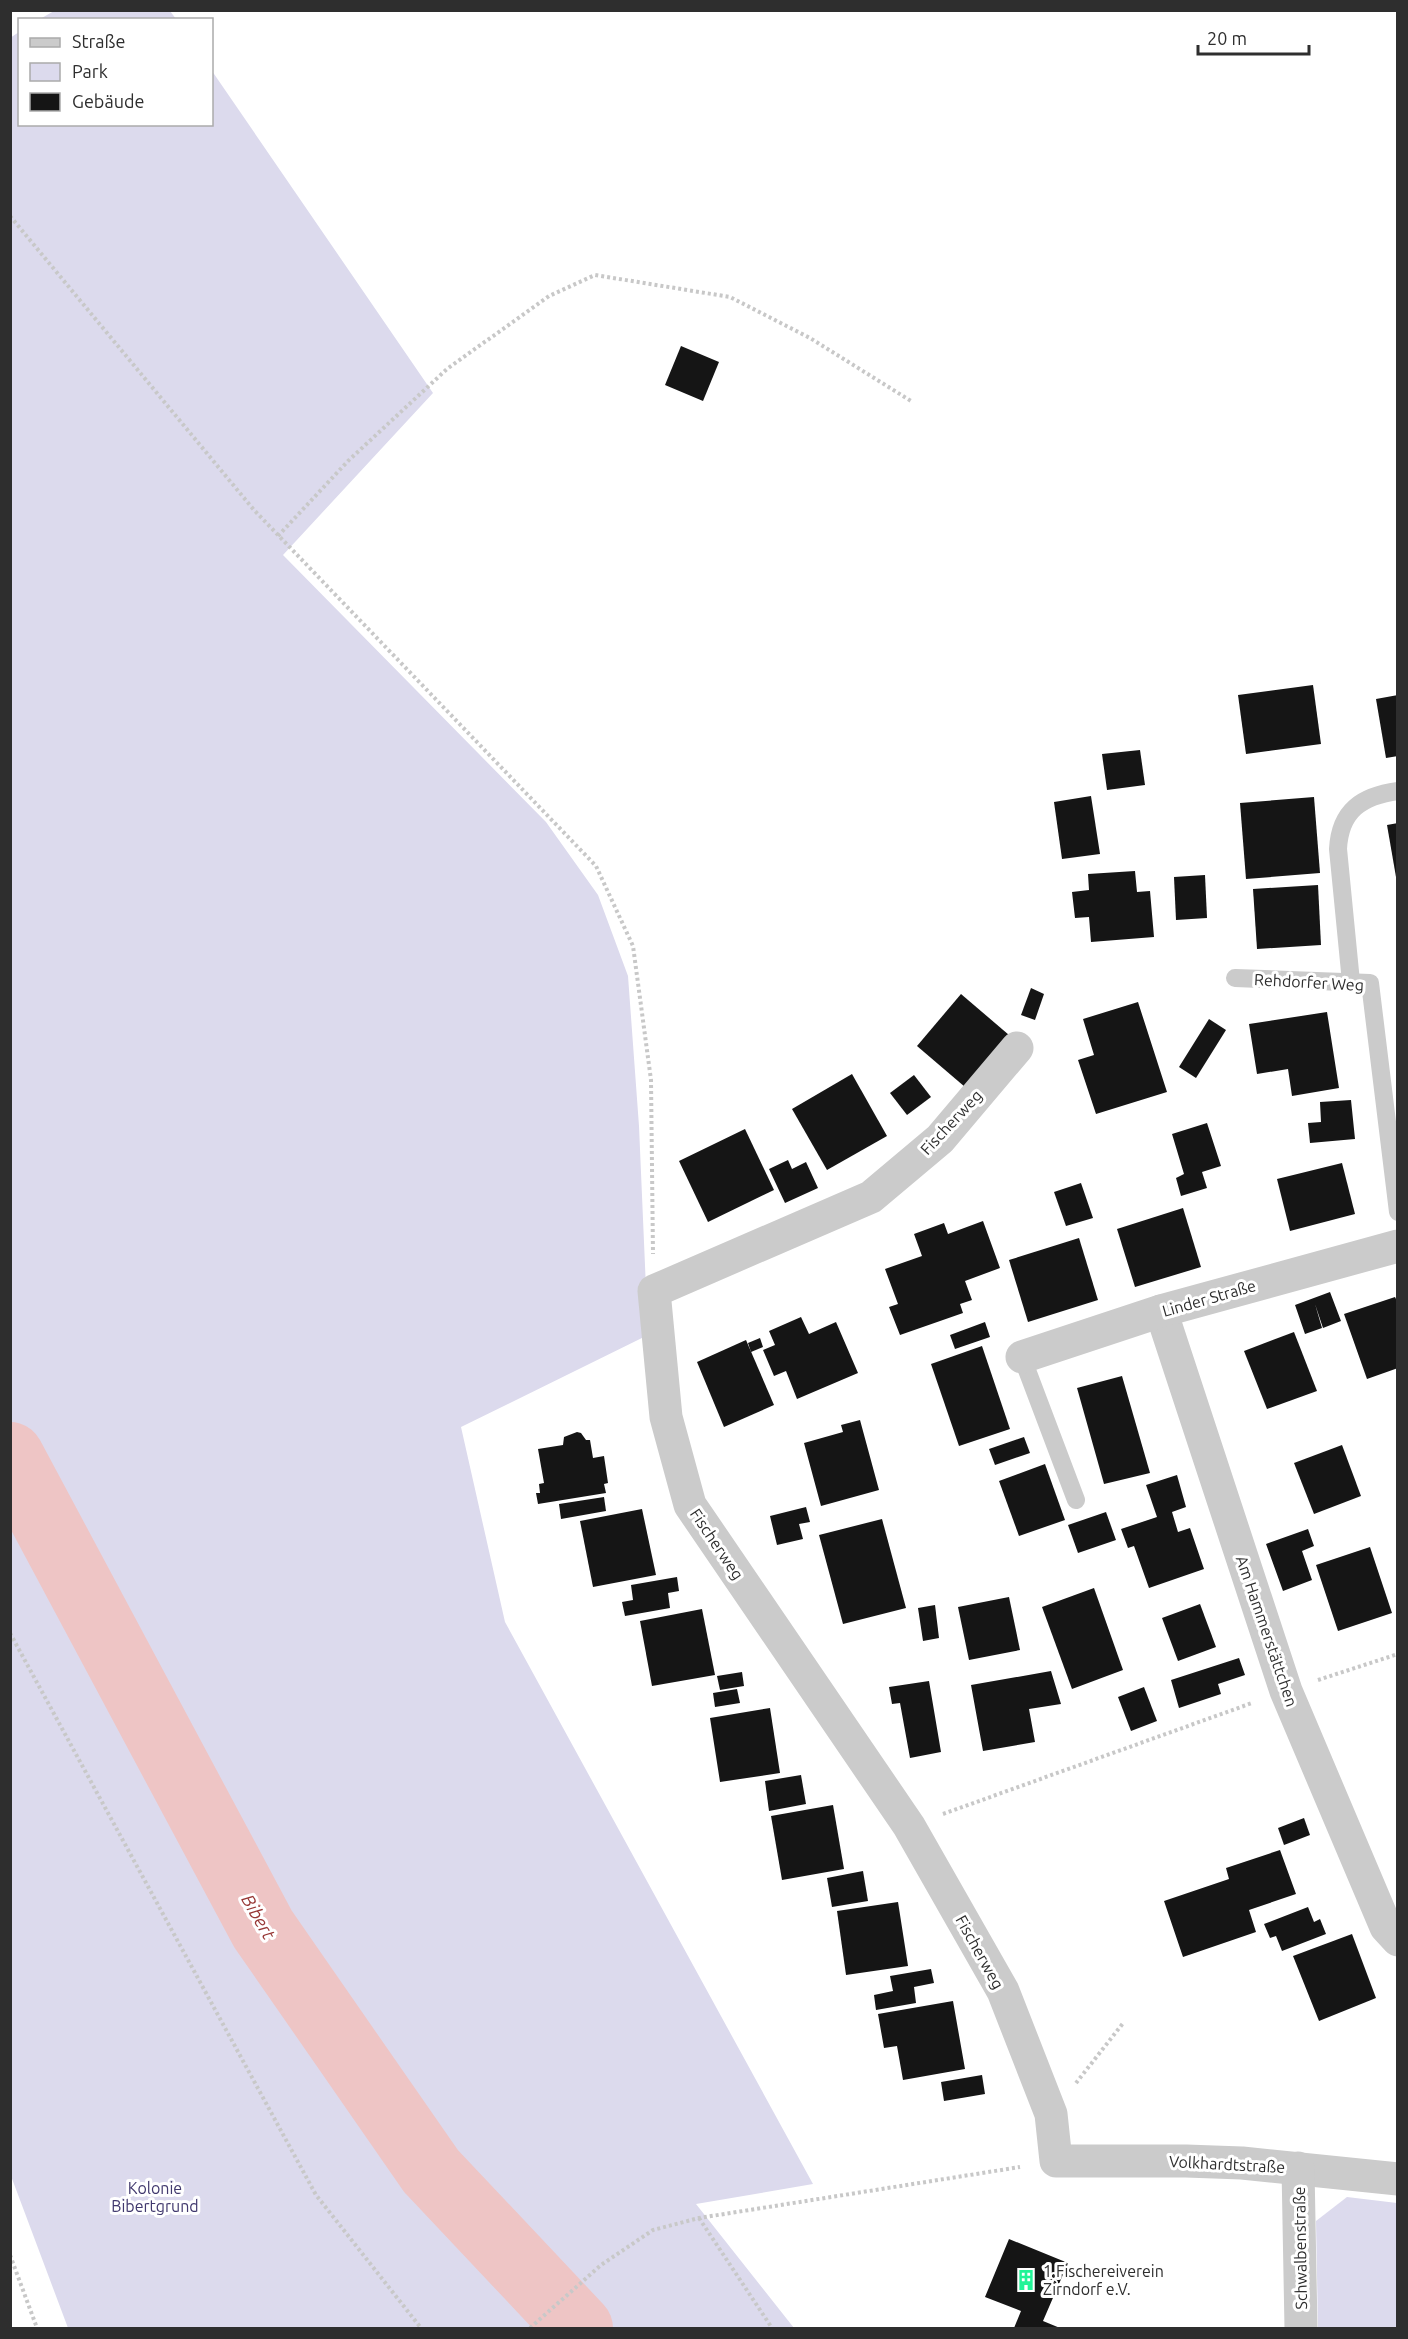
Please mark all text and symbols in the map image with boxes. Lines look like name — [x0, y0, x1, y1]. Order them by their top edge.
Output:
legend — [18, 18, 213, 126]
scale bar — [1198, 18, 1309, 56]
text: 20 m — [1207, 28, 1247, 48]
text: Straße — [72, 31, 125, 51]
text: Park — [72, 61, 108, 81]
text: Gebäude — [72, 91, 144, 111]
street label: Rehdorfer Weg — [1254, 970, 1364, 994]
street label: Fischerweg — [917, 1086, 985, 1158]
street label: Linder Straße — [1160, 1276, 1258, 1320]
street label: Fischerweg — [687, 1505, 747, 1583]
street label: Am Hammerstättchen — [1233, 1553, 1301, 1709]
water label: Bibert — [238, 1891, 280, 1943]
street label: Fischerweg — [952, 1912, 1008, 1992]
street label: Volkhardtstraße — [1168, 2152, 1286, 2176]
park label: Kolonie Bibertgrund — [111, 2179, 199, 2215]
street label: Schwalbenstraße — [1290, 2186, 1310, 2310]
place label: 1.Fischereiverein Zirndorf e.V. — [1043, 2262, 1164, 2298]
building icon: 1.Fischereiverein Zirndorf e.V. — [1014, 2268, 1038, 2292]

